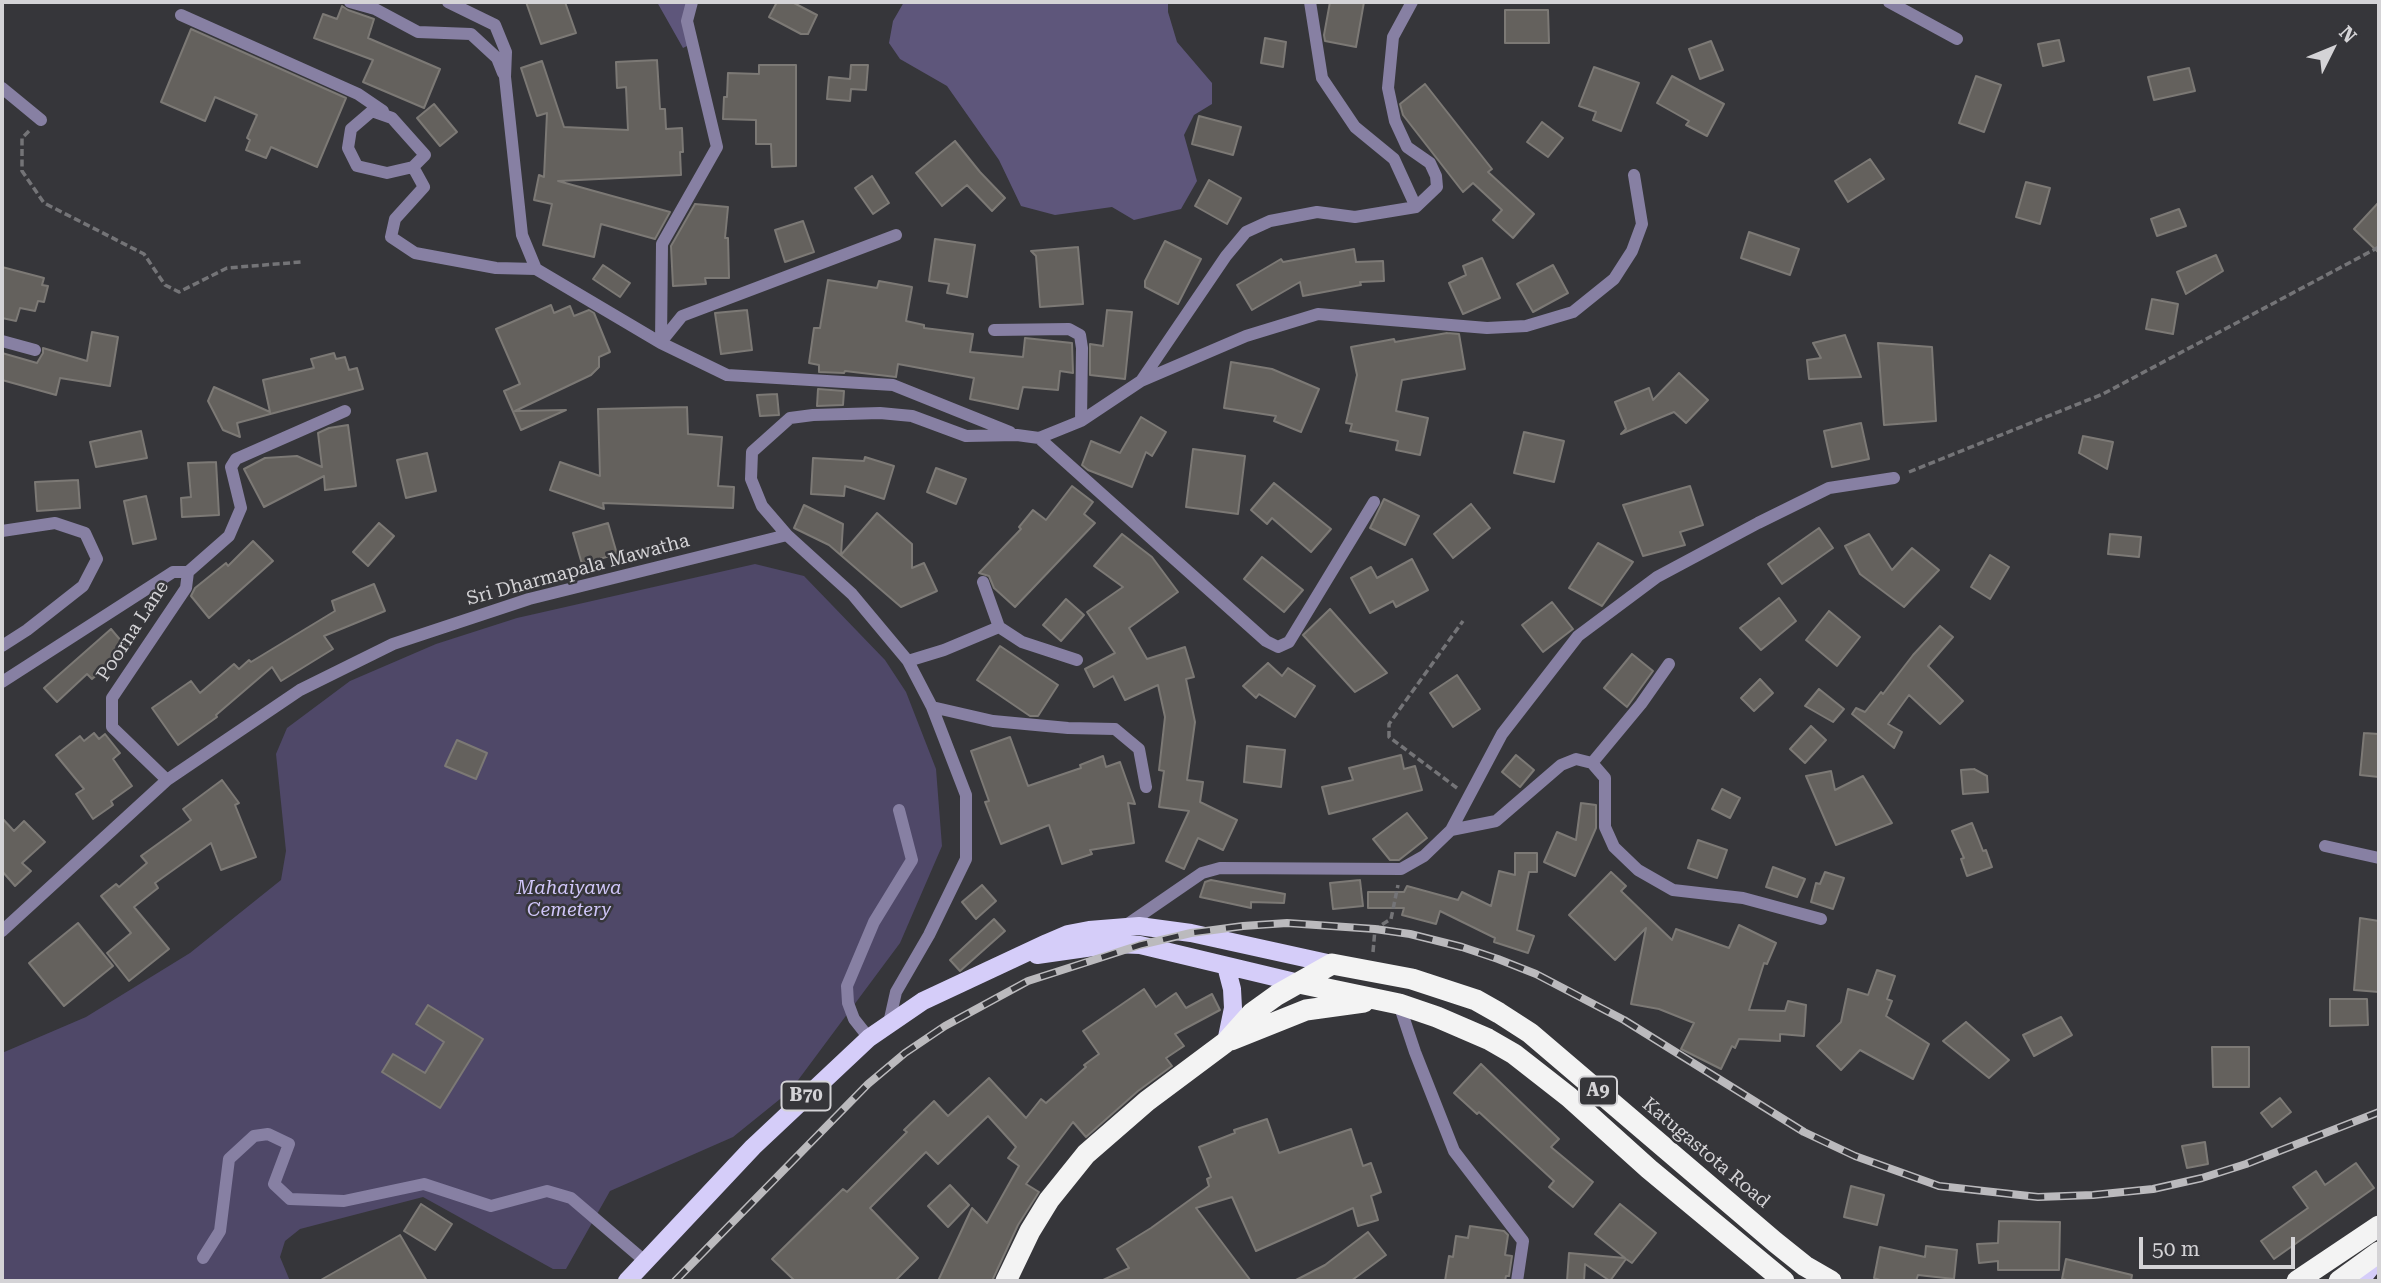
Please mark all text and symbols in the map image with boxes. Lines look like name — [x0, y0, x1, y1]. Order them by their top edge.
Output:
north arrow — [2297, 14, 2367, 84]
text: N — [2334, 21, 2361, 48]
street label: Sri Dharmapala Mawatha — [464, 529, 692, 611]
street label: Poorna Lane — [92, 576, 174, 686]
park label: Mahaiyawa Cemetery — [516, 877, 622, 921]
road number: A9 — [1579, 1076, 1617, 1106]
road number: B70 — [782, 1082, 830, 1111]
street label: Katugastota Road — [1637, 1093, 1775, 1213]
scale bar — [2143, 1224, 2299, 1268]
text: 50 m — [2152, 1237, 2200, 1261]

